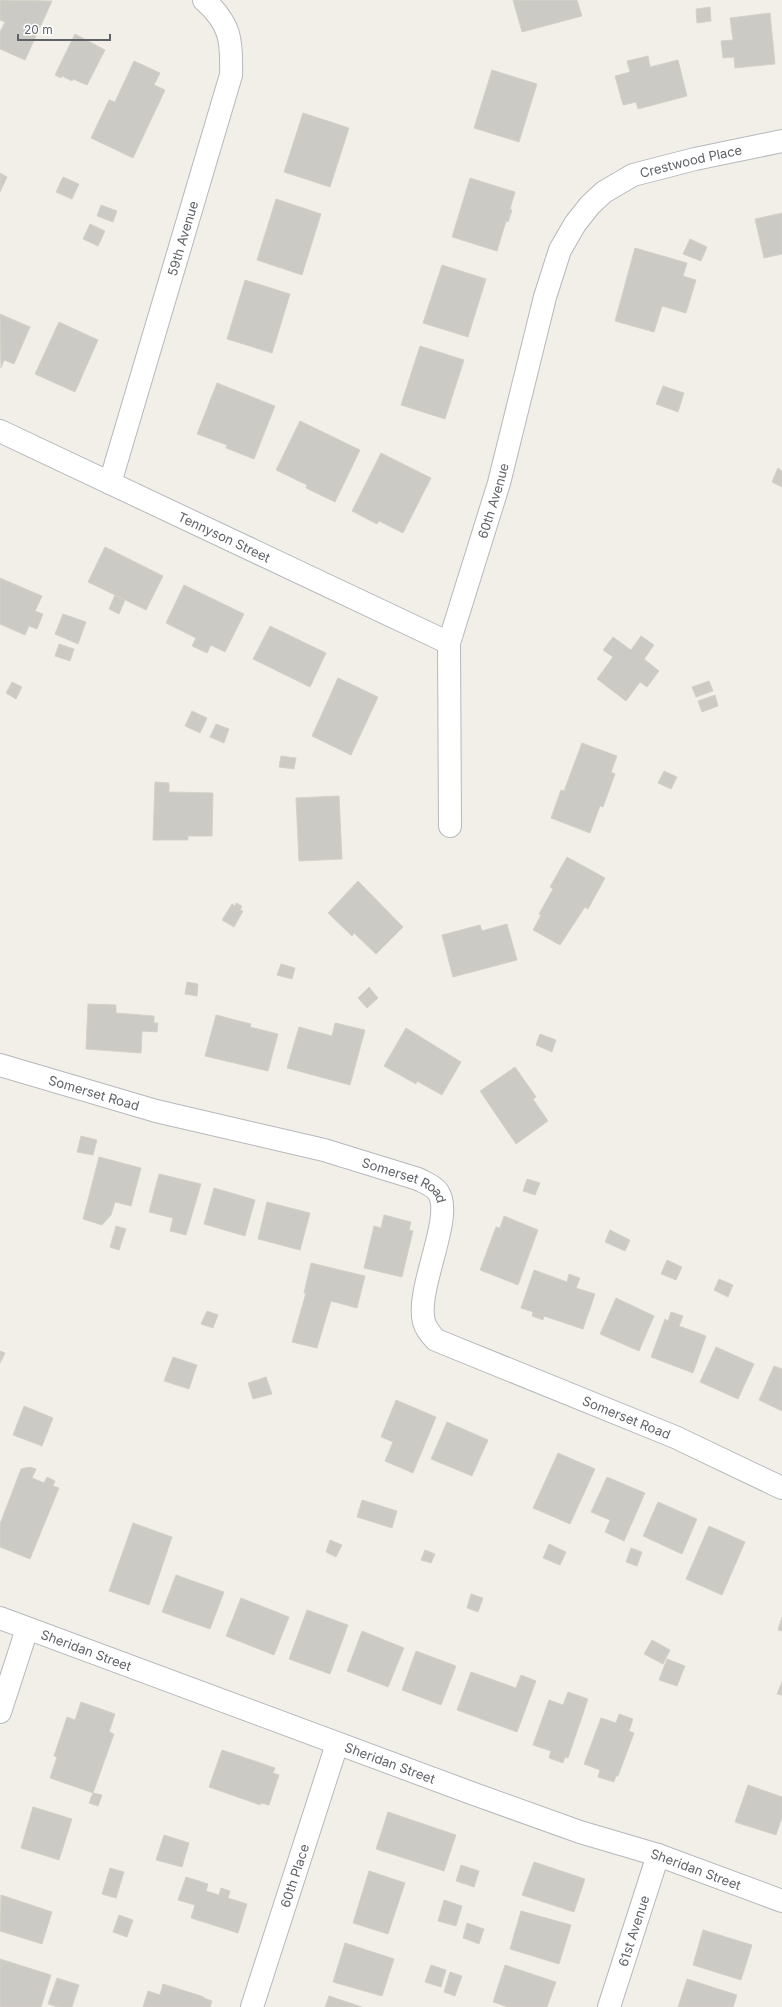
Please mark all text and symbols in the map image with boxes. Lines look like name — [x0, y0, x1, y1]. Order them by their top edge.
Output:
scale bar — [18, 16, 110, 42]
text: 20 m — [24, 22, 53, 37]
street label: Crestwood Place — [638, 141, 743, 181]
street label: 59th Avenue — [164, 199, 201, 278]
street label: 60th Avenue — [474, 461, 512, 540]
street label: Tennyson Street — [176, 508, 273, 566]
street label: Somerset Road — [47, 1072, 141, 1114]
street label: Somerset Road — [360, 1154, 450, 1205]
street label: Somerset Road — [580, 1392, 673, 1442]
street label: Sheridan Street — [39, 1626, 134, 1674]
street label: Sheridan Street — [343, 1739, 437, 1787]
street label: 60th Place — [277, 1842, 312, 1909]
street label: Sheridan Street — [649, 1845, 743, 1893]
street label: 61st Avenue — [615, 1893, 652, 1968]

